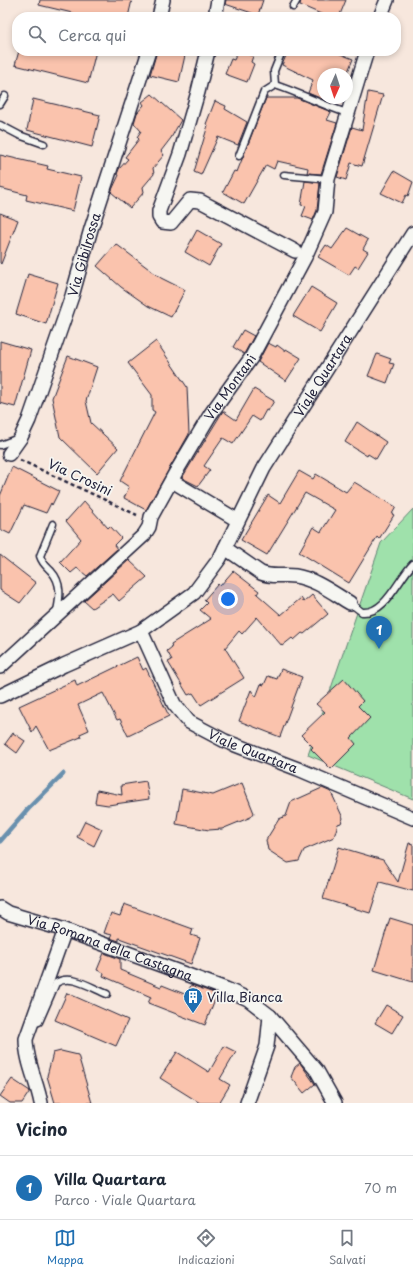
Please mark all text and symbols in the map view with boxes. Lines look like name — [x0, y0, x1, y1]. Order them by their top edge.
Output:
search box — [12, 12, 401, 56]
icon: search — [26, 23, 48, 45]
text: Cerca qui — [58, 23, 126, 46]
north arrow — [317, 68, 353, 104]
street label: Via Gibilrossa — [62, 209, 105, 299]
street label: Viale Quartara — [289, 329, 356, 420]
street label: Via Montani — [199, 351, 260, 424]
street label: Via Crosini — [45, 453, 115, 500]
your location — [218, 589, 238, 609]
pin: 1 — [366, 616, 392, 649]
street label: Viale Quartara — [205, 724, 302, 777]
street label: Via Romana della Castagna — [25, 909, 196, 985]
building icon: Villa Bianca — [182, 986, 204, 1014]
place label: Villa Bianca — [207, 987, 283, 1006]
text: Vicino — [16, 1116, 67, 1142]
text: Villa Quartara — [54, 1167, 167, 1190]
text: 1 — [26, 1178, 32, 1197]
text: 70 m — [364, 1178, 397, 1197]
text: Parco · Viale Quartara — [54, 1190, 196, 1209]
tab: Mappa — [47, 1227, 84, 1268]
tab: Indicazioni — [178, 1227, 235, 1268]
tab: Salvati — [329, 1227, 366, 1268]

